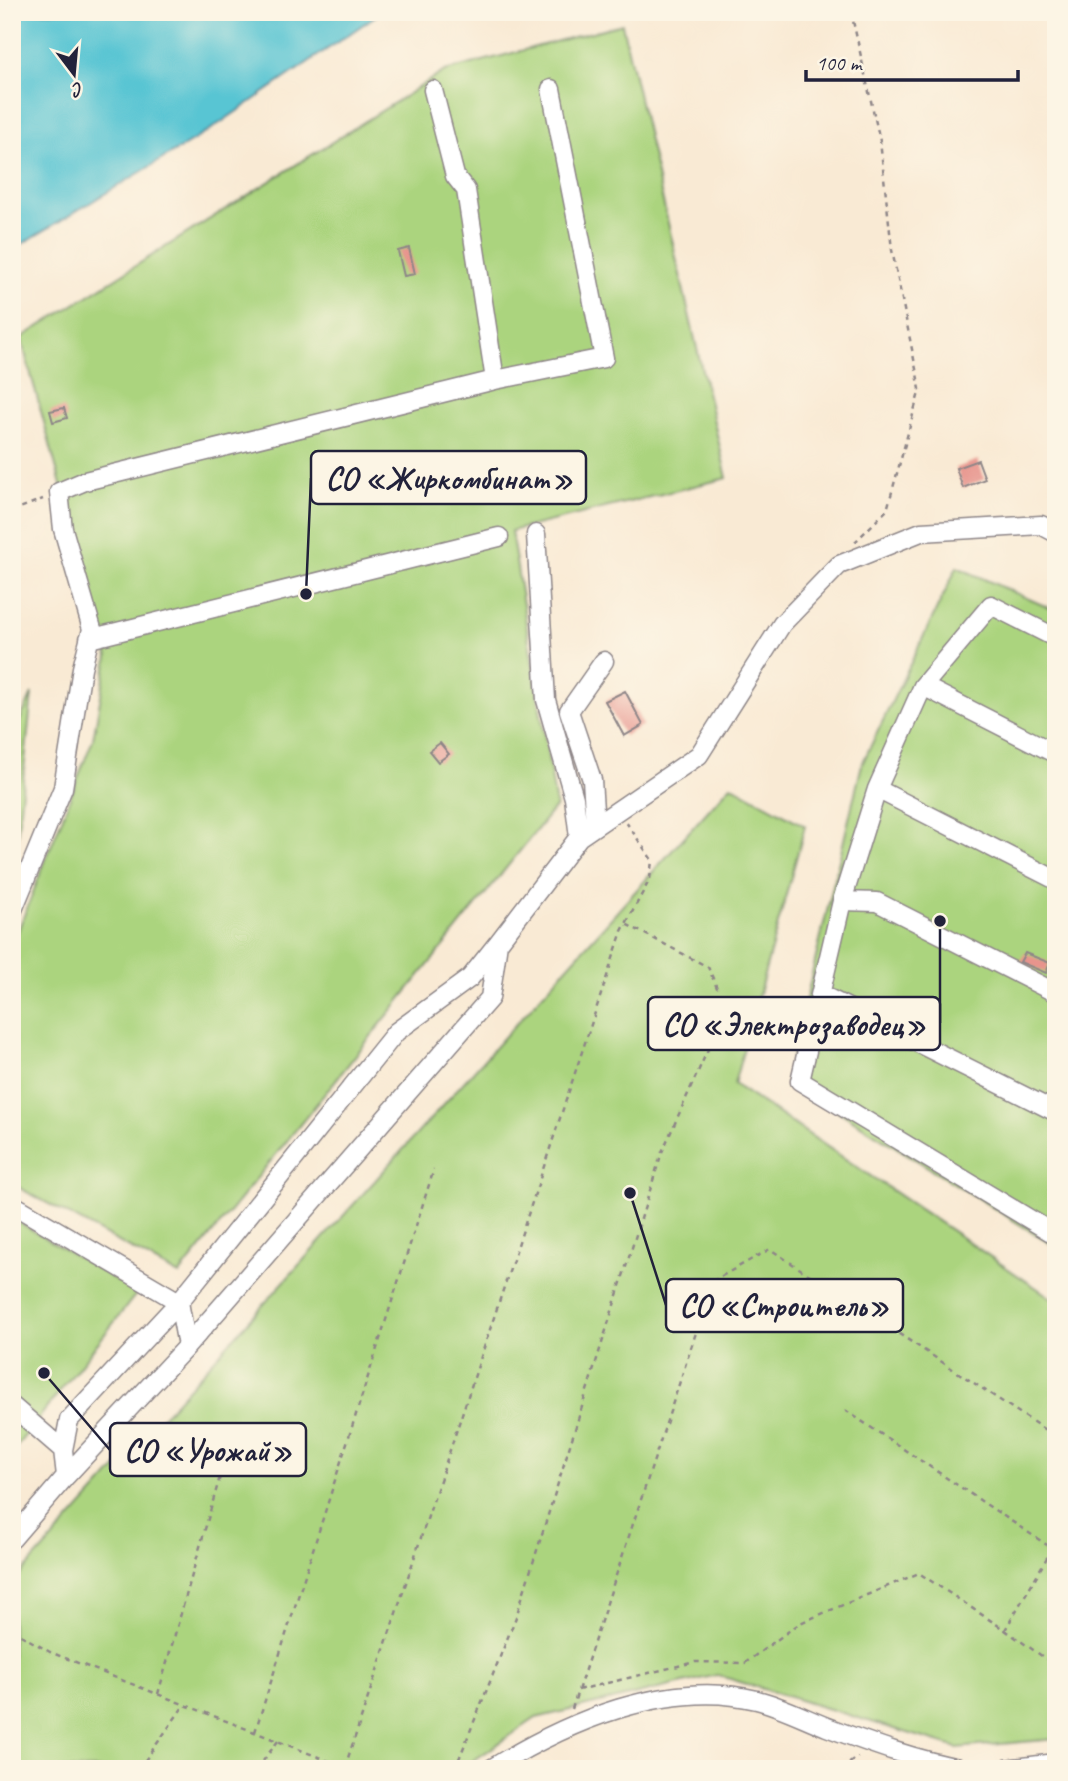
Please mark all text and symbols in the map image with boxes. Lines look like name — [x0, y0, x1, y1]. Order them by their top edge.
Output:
north arrow — [38, 38, 108, 108]
scale bar — [806, 38, 1017, 82]
text: 100 m — [816, 50, 863, 76]
text: С — [68, 77, 86, 103]
callout: СО «Жиркомбинат» — [311, 451, 586, 504]
text: СО «Жиркомбинат» — [325, 458, 573, 499]
callout: СО «Электрозаводец» — [648, 997, 940, 1050]
text: СО «Электрозаводец» — [662, 1004, 926, 1045]
callout: СО «Строитель» — [666, 1279, 903, 1332]
text: СО «Строитель» — [679, 1285, 889, 1326]
callout: СО «Урожай» — [110, 1423, 306, 1476]
text: СО «Урожай» — [124, 1430, 292, 1471]

